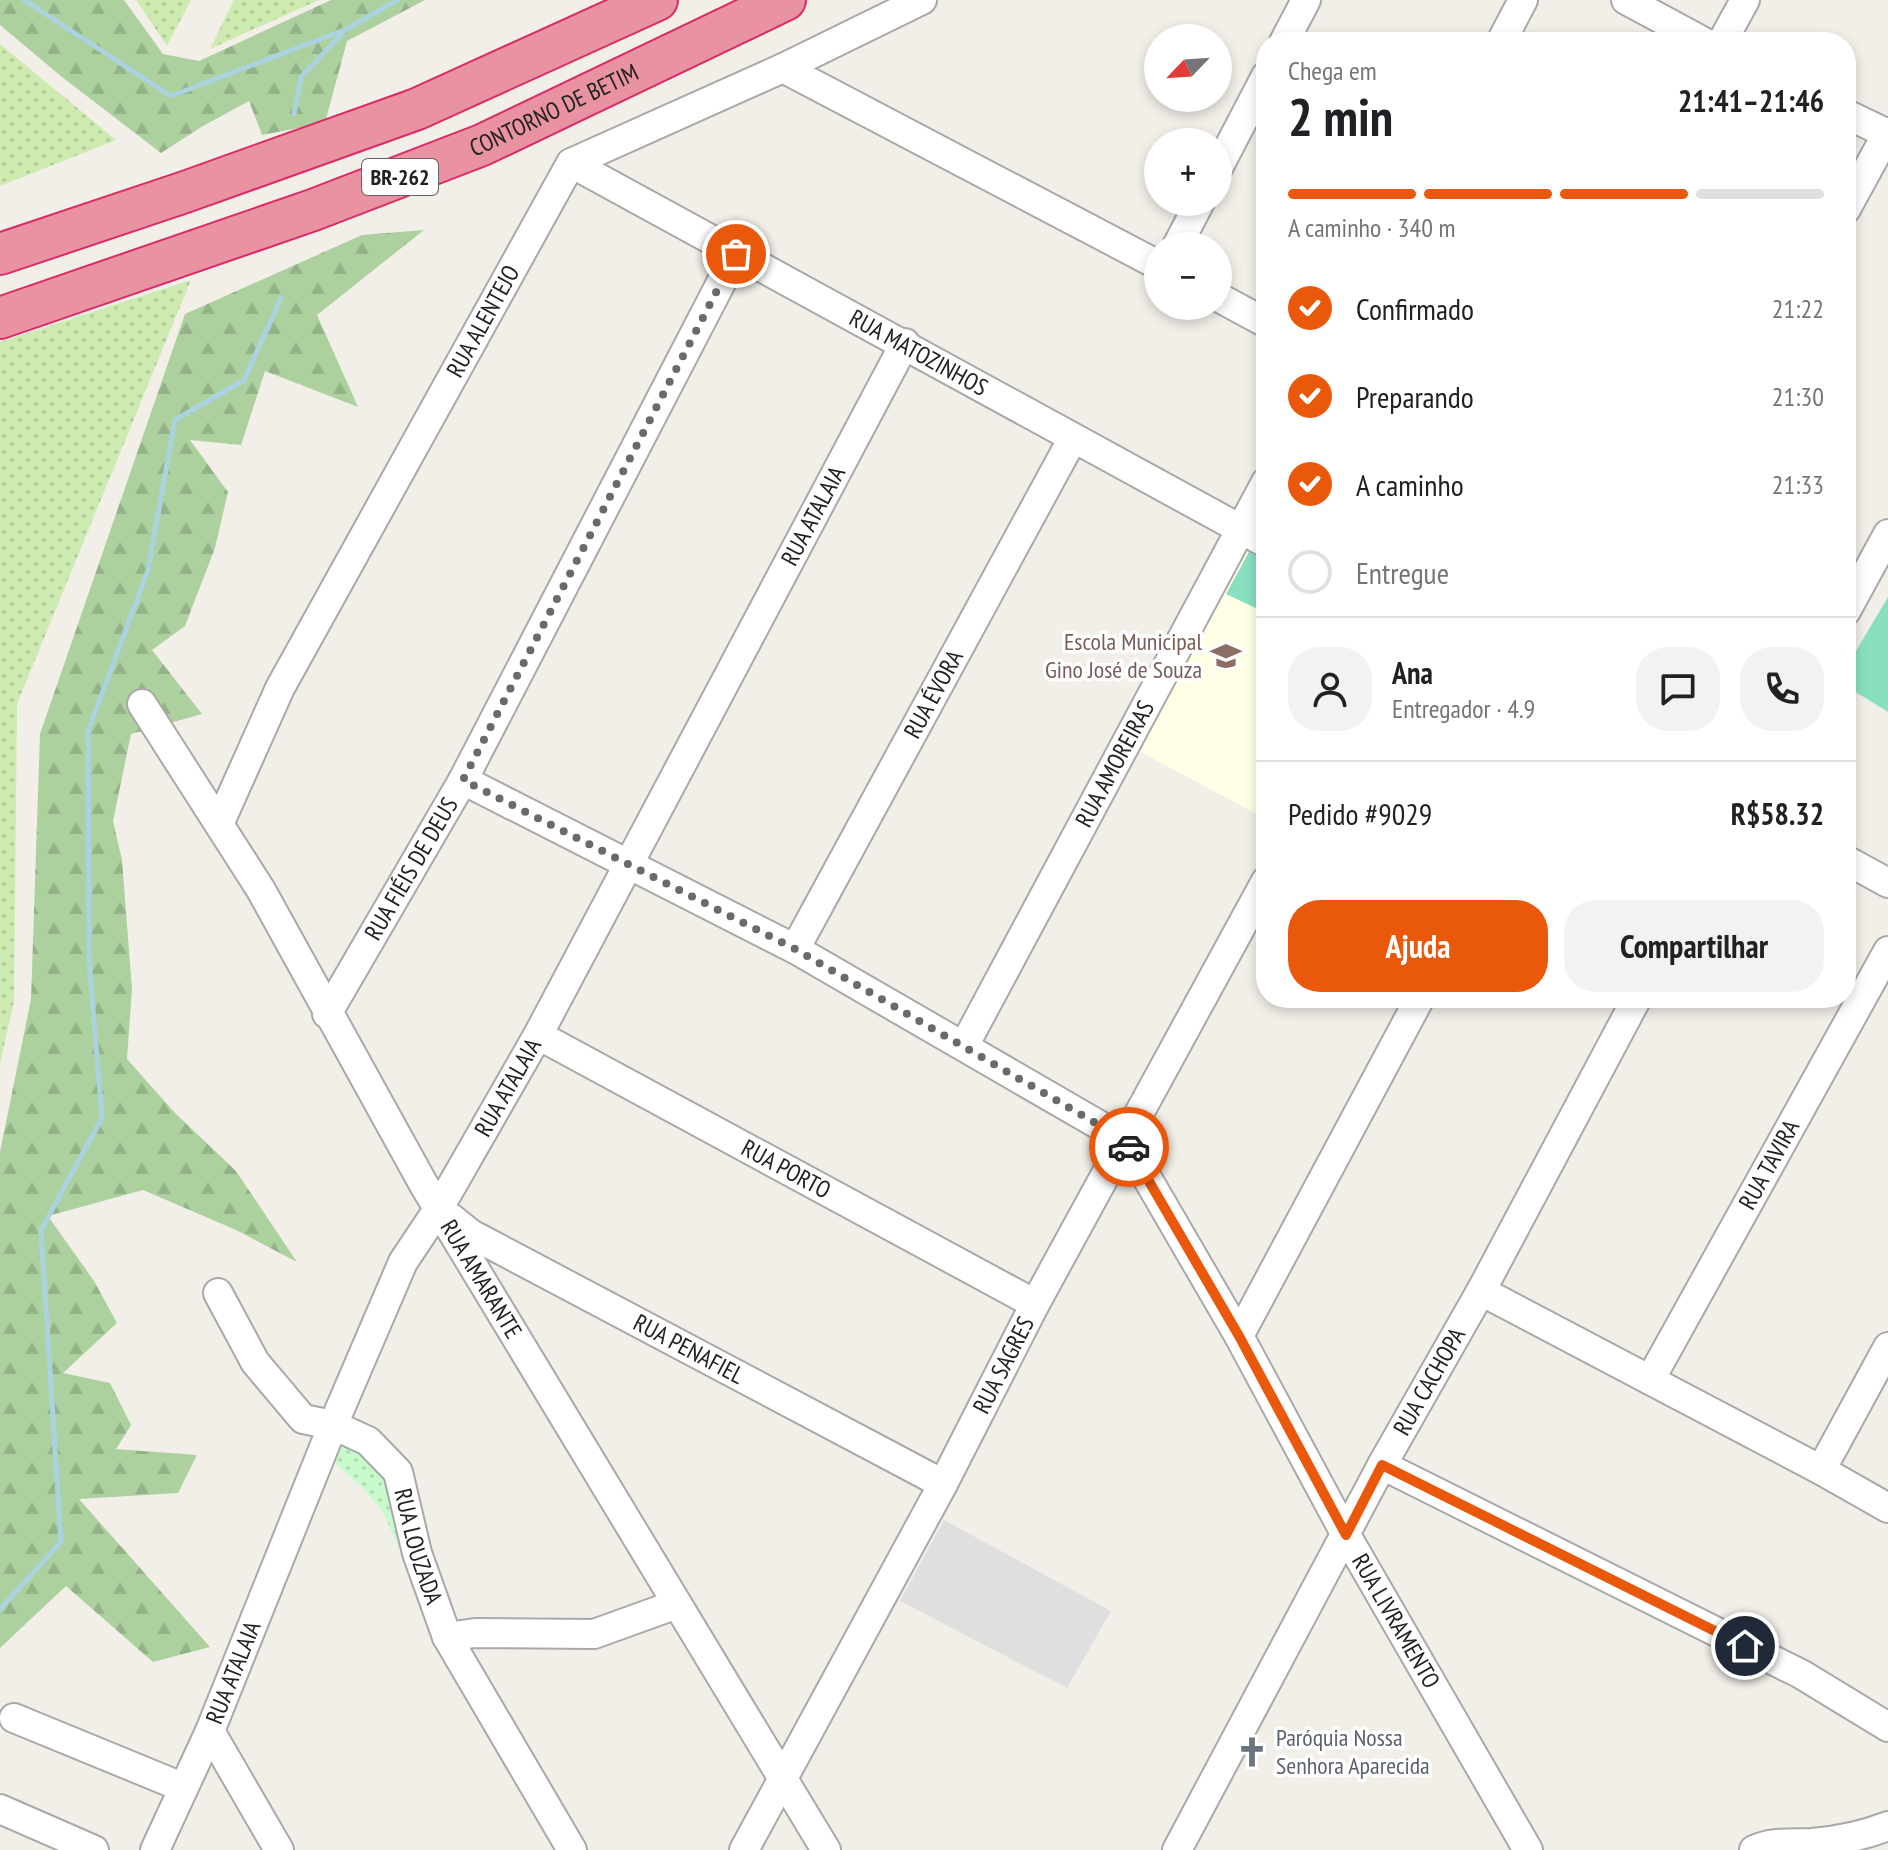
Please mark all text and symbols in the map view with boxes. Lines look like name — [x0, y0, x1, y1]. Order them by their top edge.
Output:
north arrow — [1144, 24, 1232, 112]
map controls — [1144, 24, 1232, 320]
text: Chega em — [1288, 54, 1377, 87]
street label: CONTORNO DE BETIM — [465, 56, 643, 163]
text: 21:41–21:46 — [1678, 81, 1824, 120]
text: 2 min — [1288, 83, 1393, 150]
button: + — [1144, 128, 1232, 216]
road number: BR-262 — [362, 159, 438, 195]
text: A caminho · 340 m — [1288, 211, 1455, 244]
pin — [702, 220, 770, 288]
icon: bag — [714, 232, 758, 276]
button: − — [1144, 232, 1232, 320]
street label: RUA ALENTEJO — [439, 260, 526, 383]
icon: check — [1288, 286, 1332, 330]
text: Confirmado — [1356, 289, 1474, 328]
text: 21:22 — [1772, 292, 1824, 325]
street label: RUA MATOZINHOS — [844, 302, 993, 403]
icon: check — [1288, 374, 1332, 418]
text: Preparando — [1356, 377, 1474, 416]
text: 21:30 — [1772, 380, 1824, 413]
street label: RUA ATALAIA — [774, 460, 852, 571]
icon: check — [1288, 462, 1332, 506]
text: A caminho — [1356, 465, 1464, 504]
text: 21:33 — [1772, 468, 1824, 501]
text: Entregue — [1356, 553, 1449, 592]
place label: Escola Municipal Gino José de Souza — [1045, 626, 1202, 685]
school or university icon: Escola Municipal Gino José de Souza — [1209, 639, 1243, 673]
street label: RUA ÉVORA — [897, 644, 970, 744]
button: person — [1288, 647, 1372, 731]
button: chat — [1636, 647, 1720, 731]
button: phone — [1740, 647, 1824, 731]
text: Ana — [1392, 653, 1433, 692]
text: Entregador · 4.9 — [1392, 692, 1535, 725]
street label: RUA AMOREIRAS — [1068, 695, 1161, 832]
street label: RUA FIÉIS DE DEUS — [357, 791, 465, 946]
text: Pedido #9029 — [1288, 794, 1432, 833]
text: R$58.32 — [1731, 794, 1824, 833]
button: Ajuda — [1288, 900, 1548, 992]
button: Compartilhar — [1564, 900, 1824, 992]
street label: RUA ATALAIA — [467, 1032, 548, 1142]
courier — [1089, 1107, 1169, 1187]
street label: RUA TAVIRA — [1732, 1114, 1807, 1215]
icon: car — [1107, 1125, 1151, 1169]
street label: RUA PORTO — [736, 1132, 836, 1205]
street label: RUA AMARANTE — [434, 1214, 529, 1344]
street label: RUA PENAFIEL — [628, 1307, 750, 1391]
street label: RUA SAGRES — [966, 1311, 1041, 1419]
street label: RUA CACHOPA — [1386, 1322, 1472, 1441]
street label: RUA LOUZADA — [387, 1485, 450, 1609]
street label: RUA LIVRAMENTO — [1345, 1548, 1447, 1694]
pin — [1711, 1612, 1779, 1680]
street label: RUA ATALAIA — [198, 1616, 268, 1728]
icon: home — [1723, 1624, 1767, 1668]
place label: Paróquia Nossa Senhora Aparecida — [1276, 1722, 1430, 1781]
church icon: Paróquia Nossa Senhora Aparecida — [1235, 1735, 1269, 1769]

